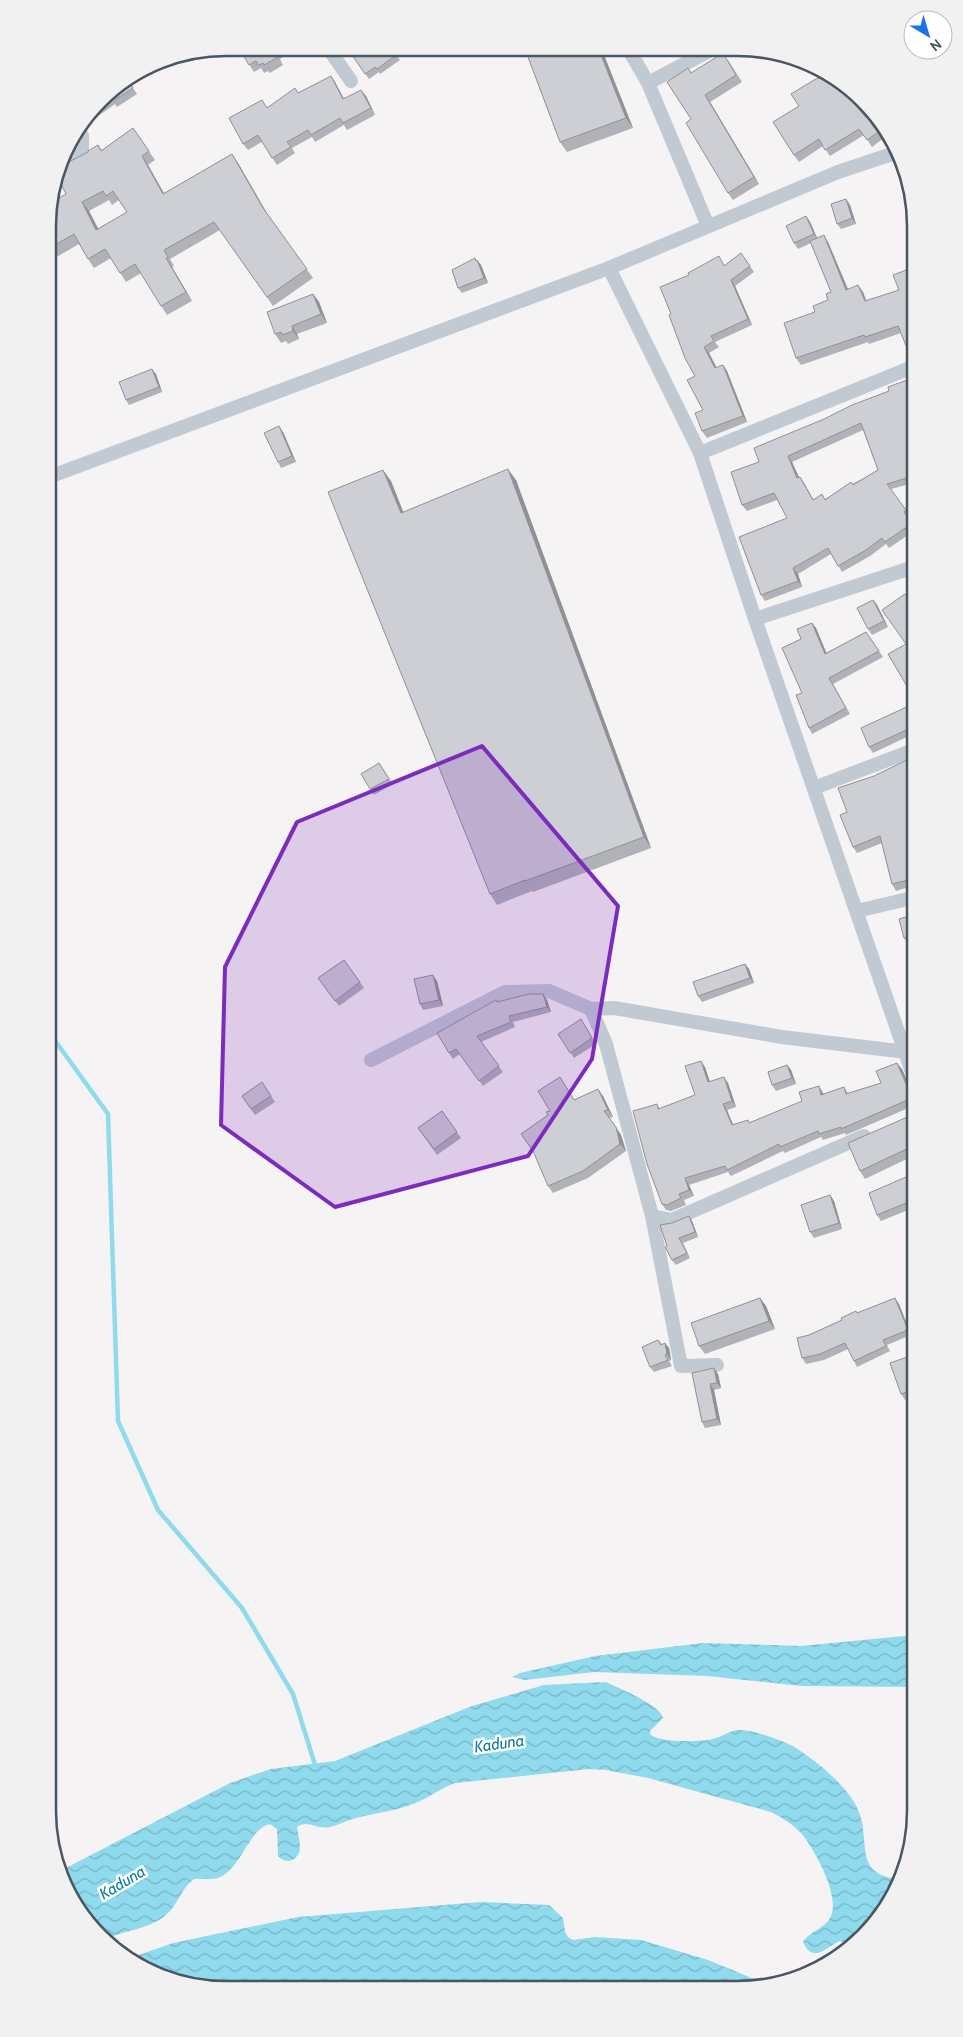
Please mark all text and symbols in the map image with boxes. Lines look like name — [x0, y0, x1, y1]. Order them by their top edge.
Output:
north arrow — [903, 10, 953, 60]
text: N — [927, 35, 945, 55]
water label: Kaduna — [473, 1731, 525, 1756]
water label: Kaduna — [96, 1861, 149, 1904]

